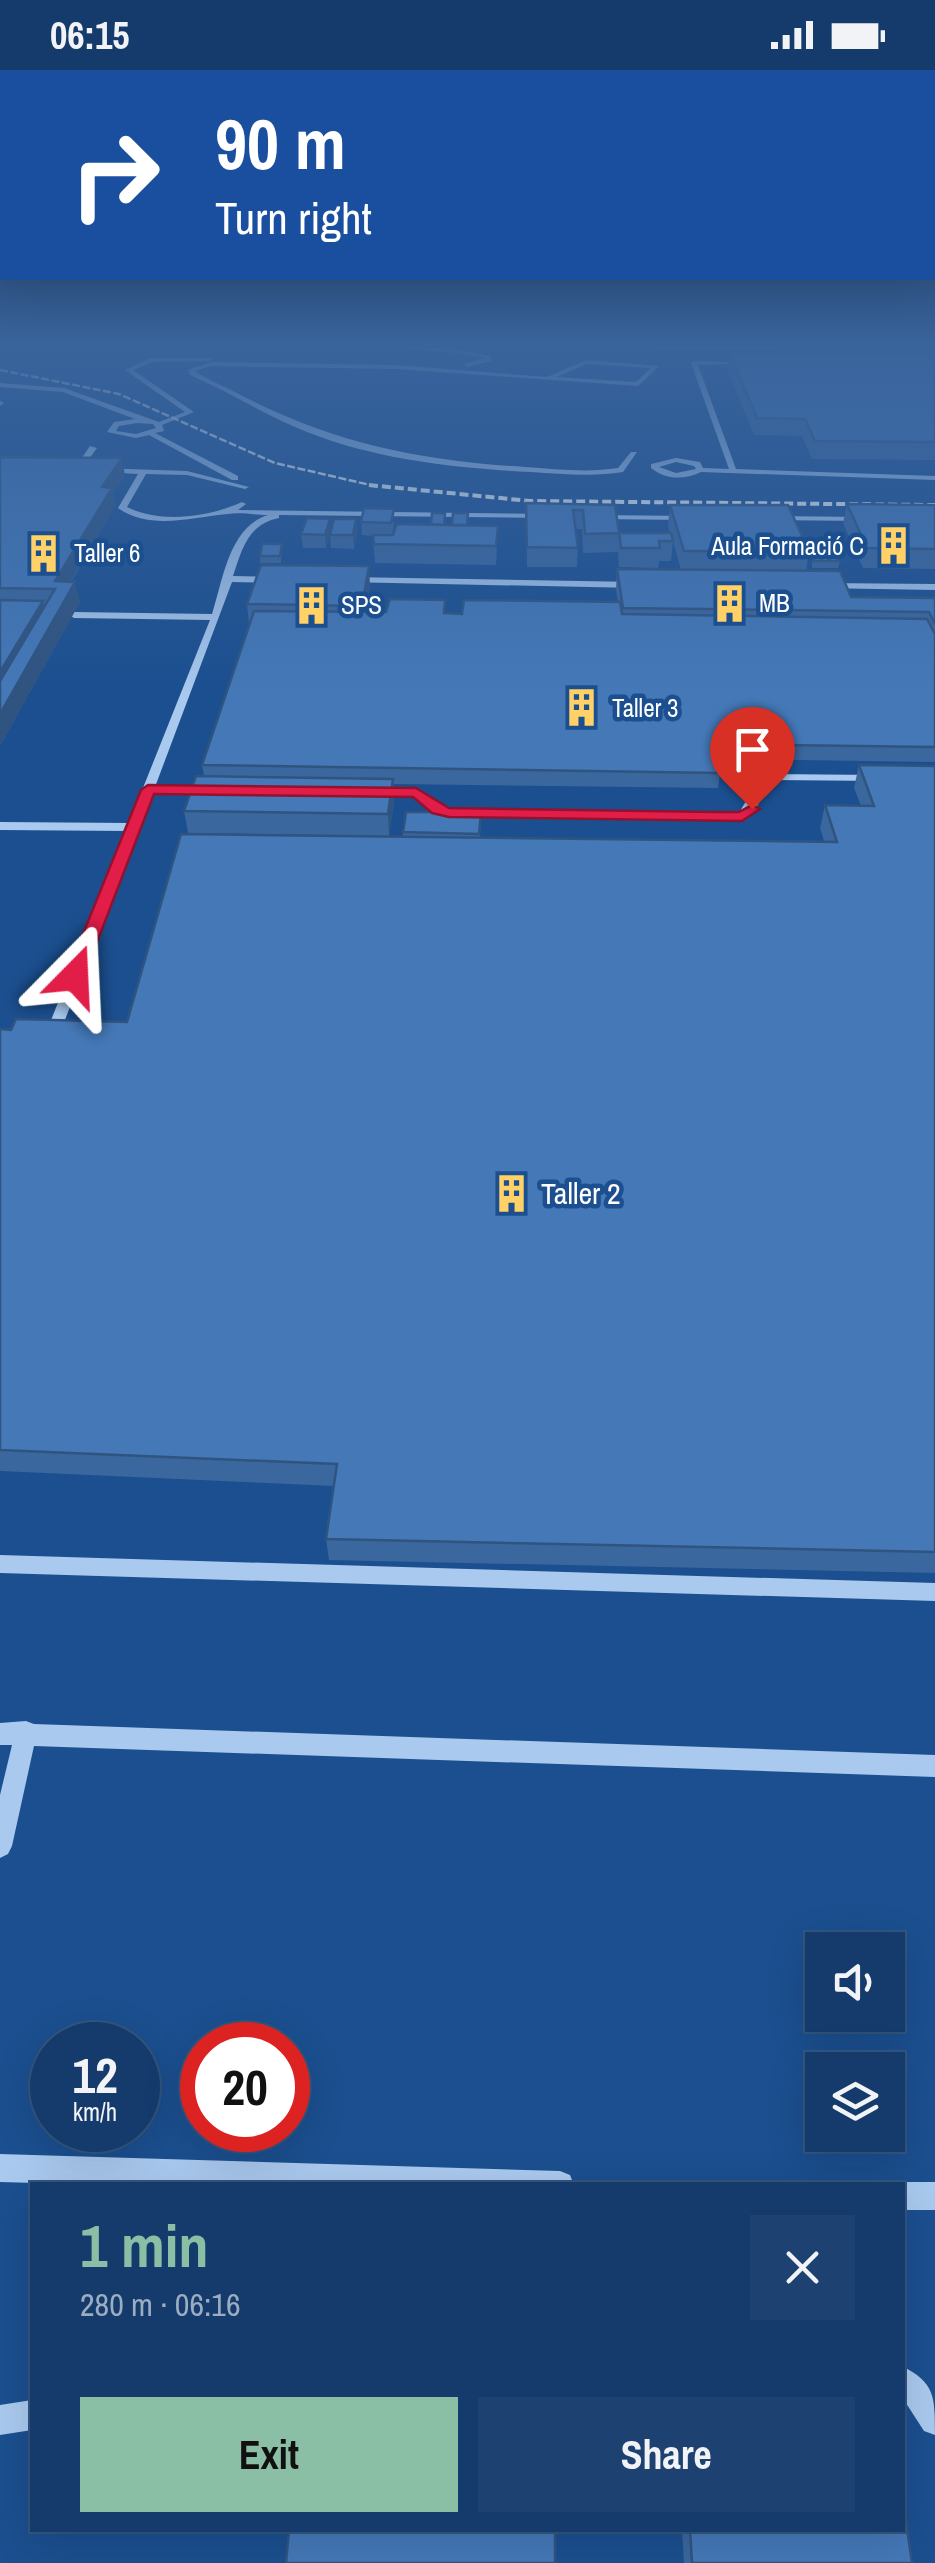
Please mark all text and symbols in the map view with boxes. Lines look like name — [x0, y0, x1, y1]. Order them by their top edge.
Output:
text: 06:15 — [50, 10, 130, 61]
text: 90 m — [215, 97, 346, 191]
icon: right — [50, 110, 180, 240]
text: Turn right — [215, 187, 372, 248]
building icon: Aula Formació C — [873, 525, 915, 567]
place label: Aula Formació C — [710, 529, 864, 563]
building icon: Taller 6 — [23, 532, 65, 574]
place label: Taller 6 — [74, 536, 140, 570]
building icon: MB — [708, 582, 750, 624]
building icon: SPS — [290, 584, 332, 626]
place label: MB — [759, 586, 790, 620]
place label: SPS — [341, 588, 382, 622]
building icon: Taller 3 — [561, 687, 603, 729]
place label: Taller 3 — [612, 691, 678, 725]
pin — [710, 707, 795, 810]
icon: arrive — [725, 722, 780, 777]
position arrow — [23, 924, 127, 1028]
building icon: Taller 2 — [490, 1173, 532, 1215]
place label: Taller 2 — [541, 1173, 621, 1213]
map controls — [805, 1932, 905, 2152]
button: sound — [805, 1932, 905, 2032]
speed limit sign: 20 — [180, 2022, 310, 2152]
text: 12 — [72, 2041, 118, 2109]
button: layers — [805, 2052, 905, 2152]
text: km/h — [73, 2095, 117, 2129]
text: 1 min — [80, 2205, 209, 2286]
button: close — [750, 2215, 855, 2320]
text: 280 m · 06:16 — [80, 2283, 240, 2326]
button: Exit — [80, 2397, 458, 2512]
button: Share — [478, 2397, 855, 2512]

